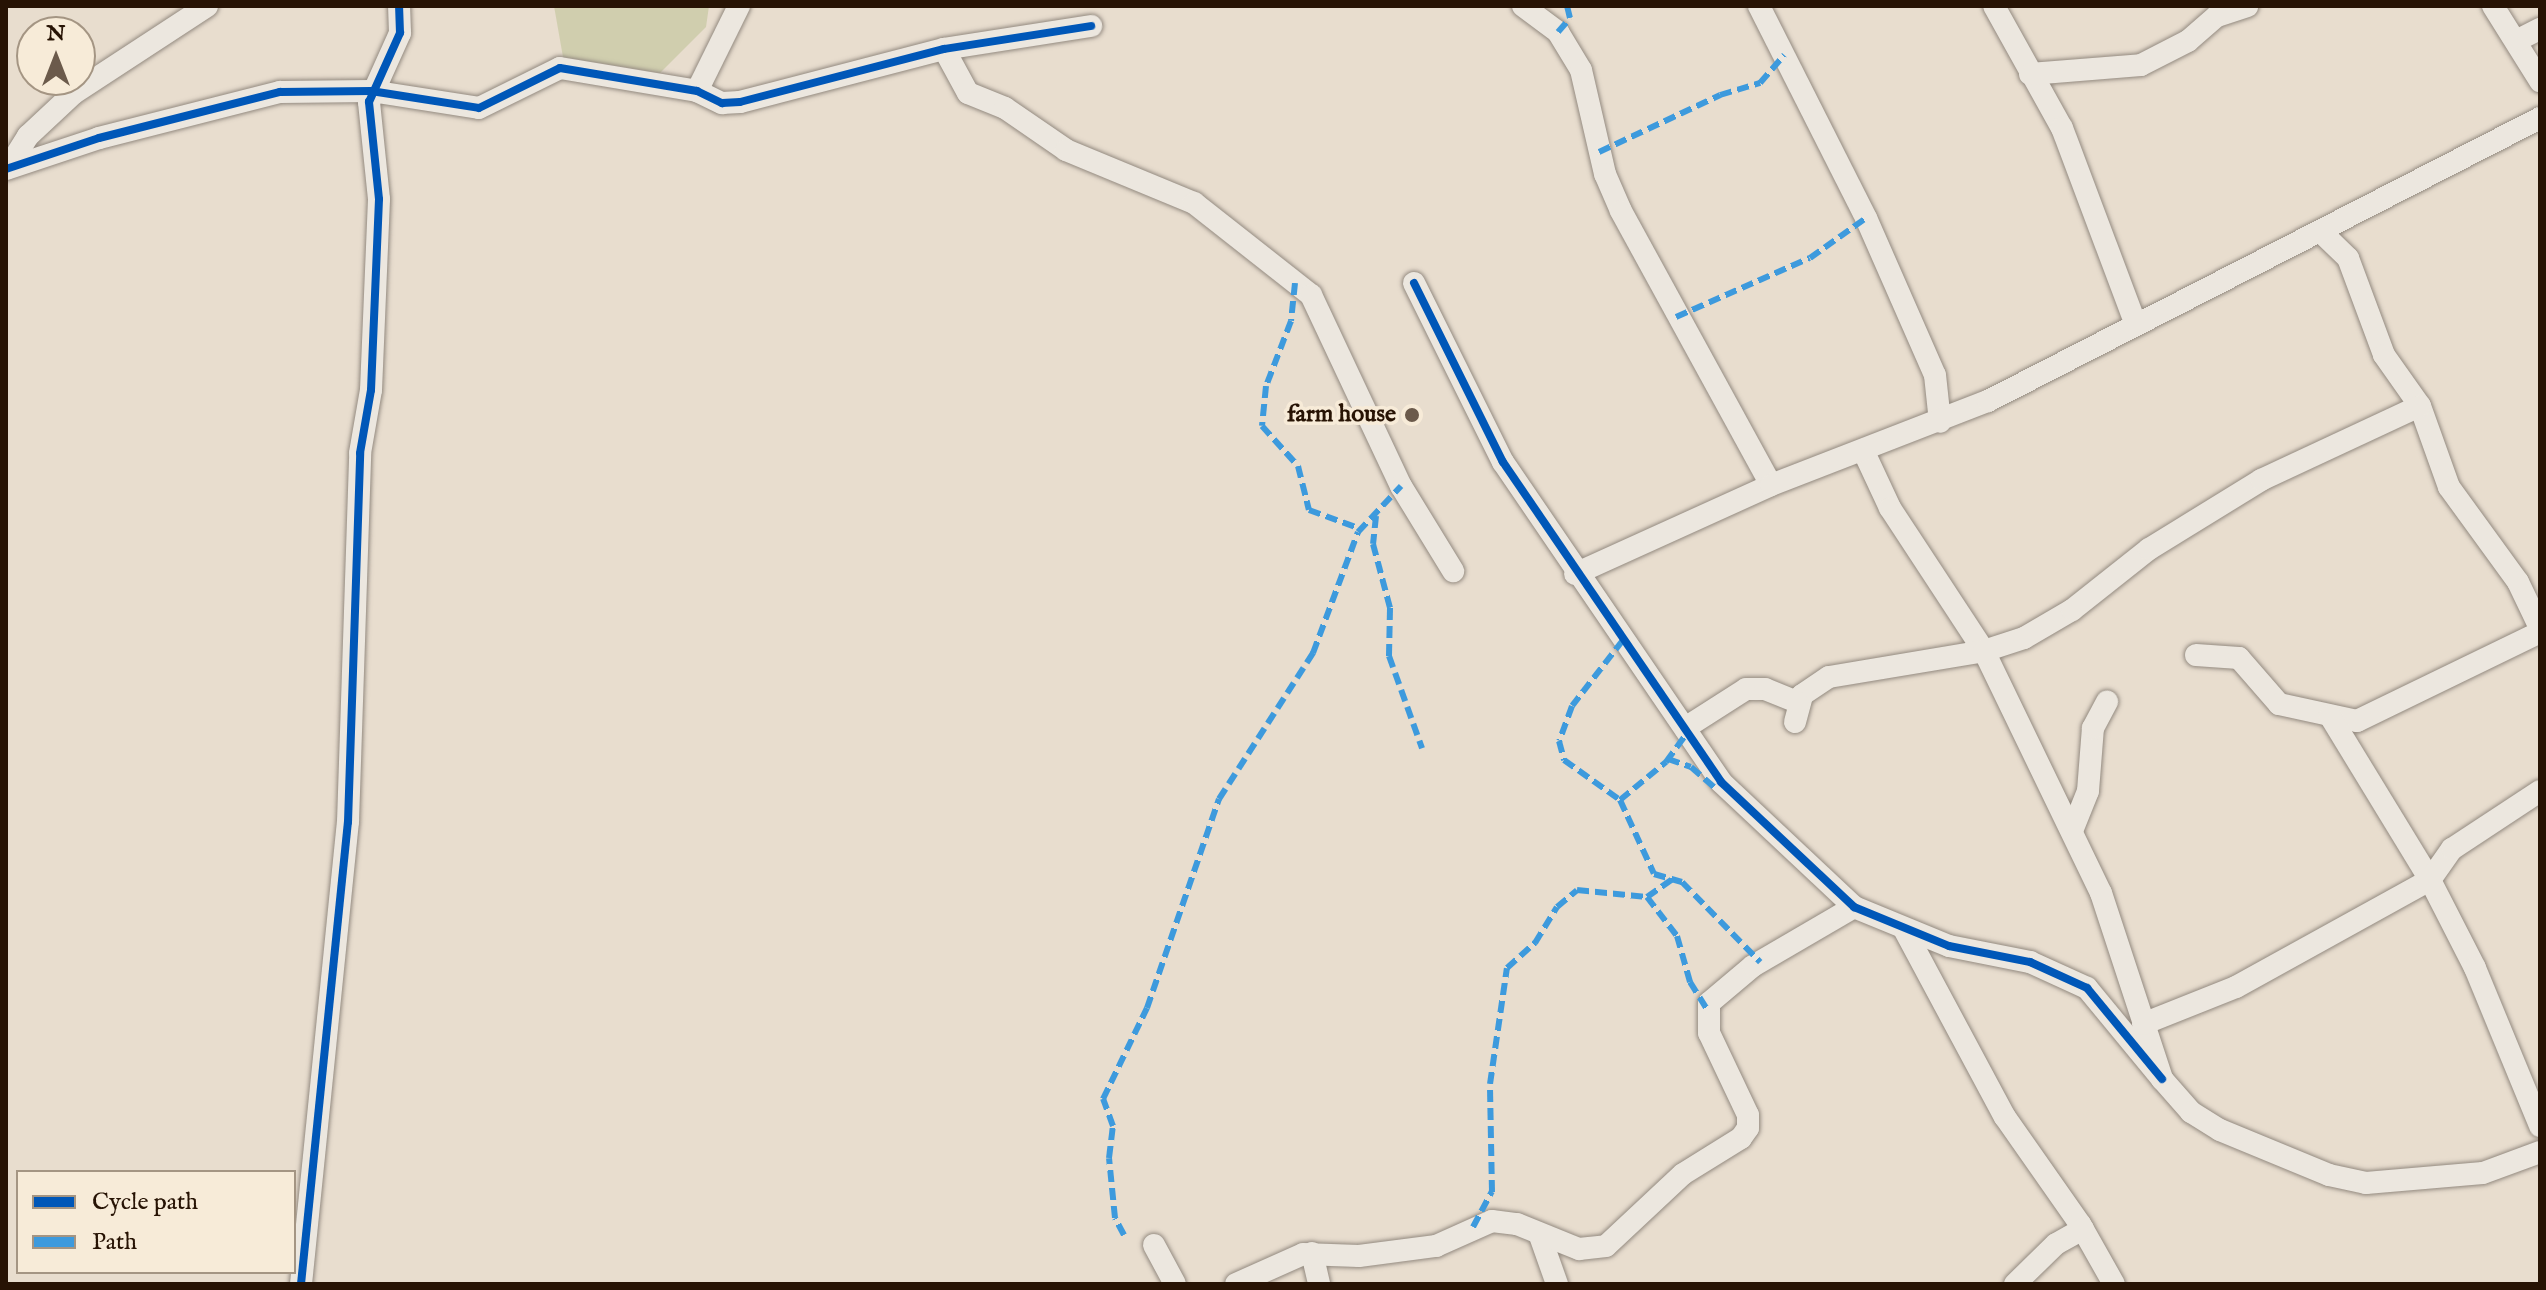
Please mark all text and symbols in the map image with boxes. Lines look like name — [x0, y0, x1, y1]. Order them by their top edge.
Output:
north arrow — [16, 16, 96, 96]
text: N — [46, 20, 66, 48]
place label: farm house — [1287, 401, 1396, 429]
marker: farm house — [1403, 406, 1421, 424]
legend — [16, 1170, 296, 1274]
text: Cycle path — [92, 1187, 198, 1218]
text: Path — [92, 1227, 137, 1258]

